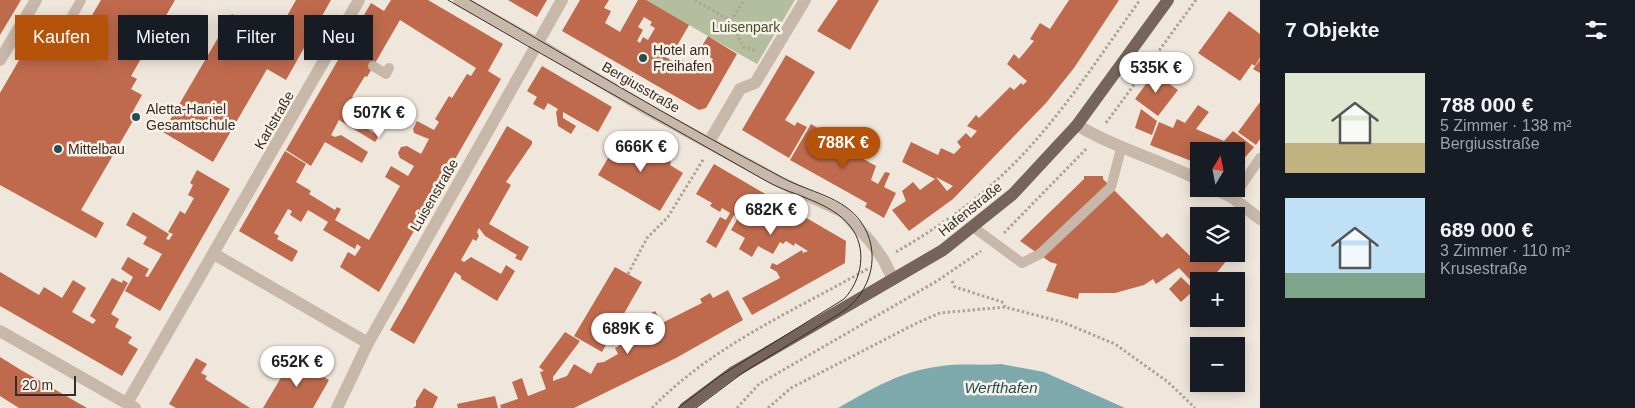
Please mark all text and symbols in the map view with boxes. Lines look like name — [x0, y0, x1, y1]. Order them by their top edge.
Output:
chip: Kaufen — [15, 15, 108, 60]
chip: Mieten — [118, 15, 208, 60]
chip: Filter — [218, 15, 294, 60]
chip: Neu — [304, 15, 373, 60]
icon: filters — [1582, 16, 1610, 44]
text: 7 Objekte — [1285, 18, 1380, 41]
park label: Luisenpark — [712, 19, 781, 35]
place label: Hotel am Freihafen — [653, 42, 712, 74]
marker: Hotel am Freihafen — [637, 52, 649, 64]
pin: 535K € — [1115, 52, 1197, 94]
street label: Bergiusstraße — [599, 58, 683, 116]
text: 535K € — [1130, 59, 1182, 76]
street label: Karlstraße — [251, 88, 297, 152]
icon: home — [1325, 93, 1385, 153]
text: 788 000 € — [1440, 93, 1533, 116]
pin: 507K € — [338, 96, 420, 139]
place label: Aletta-Haniel Gesamtschule — [146, 101, 236, 133]
text: 507K € — [353, 104, 405, 121]
marker: Aletta-Haniel Gesamtschule — [130, 111, 142, 123]
text: 5 Zimmer · 138 m² — [1440, 117, 1572, 134]
pin: 788K € — [802, 126, 884, 169]
pin: 666K € — [600, 130, 682, 173]
text: 788K € — [817, 134, 869, 151]
text: Bergiusstraße — [1440, 135, 1540, 152]
text: 666K € — [615, 138, 667, 155]
place label: Mittelbau — [68, 141, 125, 157]
north arrow — [1190, 142, 1245, 198]
map controls — [1190, 142, 1245, 392]
marker: Mittelbau — [52, 143, 64, 155]
street label: Luisenstraße — [407, 156, 461, 234]
street label: Hafenstraße — [935, 178, 1005, 239]
pin: 682K € — [730, 194, 812, 236]
text: 682K € — [745, 201, 797, 218]
button: layers — [1190, 207, 1245, 262]
icon: home — [1325, 218, 1385, 278]
text: 689 000 € — [1440, 218, 1533, 241]
text: 3 Zimmer · 110 m² — [1440, 242, 1570, 259]
text: Krusestraße — [1440, 260, 1527, 277]
button: + — [1190, 272, 1245, 327]
pin: 689K € — [587, 312, 669, 355]
text: 689K € — [602, 320, 654, 337]
button: − — [1190, 337, 1245, 392]
pin: 652K € — [256, 346, 338, 388]
text: 652K € — [271, 353, 323, 370]
scale bar — [15, 373, 76, 396]
text: 20 m — [22, 377, 53, 393]
water label: Werfthafen — [964, 379, 1038, 396]

